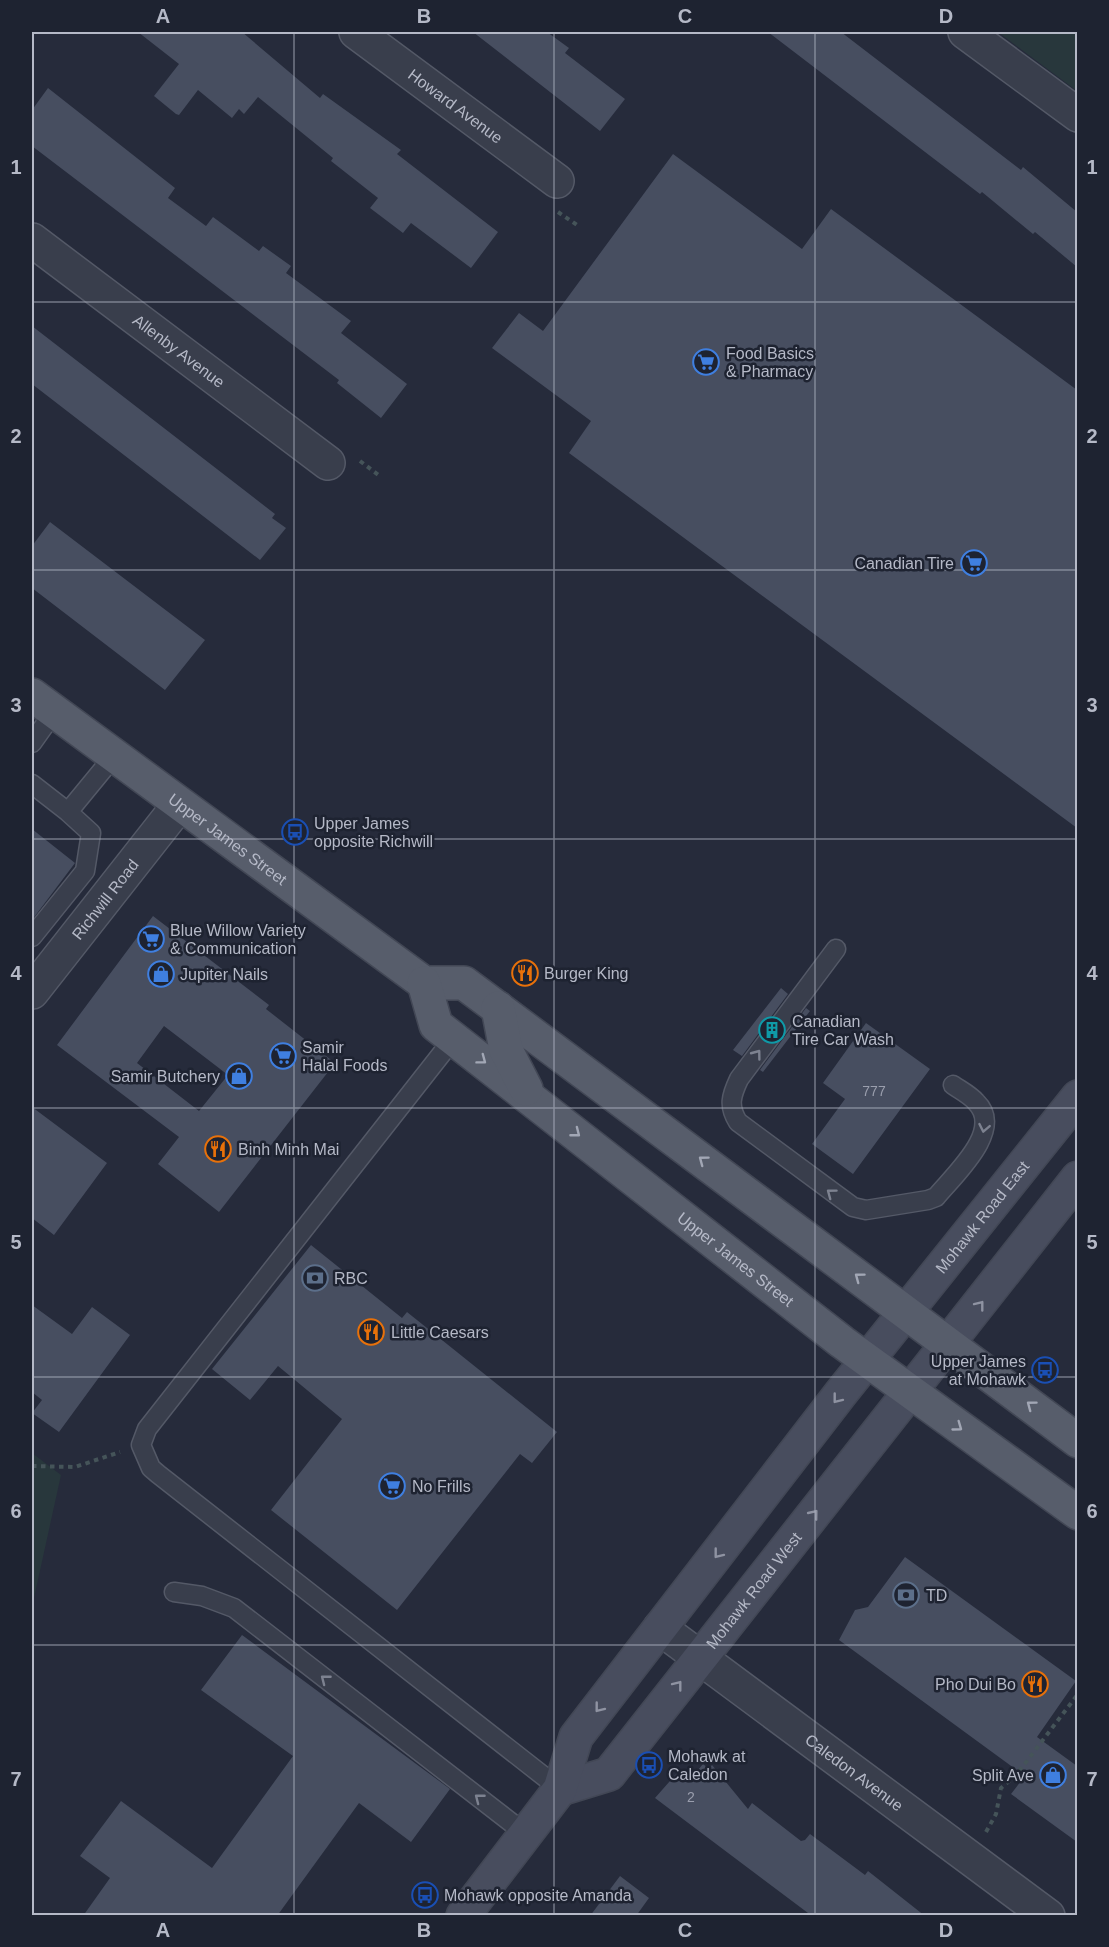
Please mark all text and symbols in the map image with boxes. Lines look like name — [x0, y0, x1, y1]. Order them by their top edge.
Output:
text: A — [156, 5, 170, 27]
text: B — [417, 5, 431, 27]
text: C — [678, 5, 692, 27]
text: D — [939, 5, 953, 27]
street label: Howard Avenue — [405, 66, 506, 147]
text: 1 — [10, 156, 22, 178]
text: 1 — [1086, 156, 1098, 178]
street label: Allenby Avenue — [130, 311, 228, 391]
place label: Food Basics & Pharmacy — [726, 345, 814, 380]
supermarket icon: Food Basics & Pharmacy — [691, 347, 721, 377]
text: 2 — [10, 425, 22, 447]
text: 2 — [1086, 425, 1098, 447]
supermarket icon: Canadian Tire — [959, 548, 989, 578]
place label: Canadian Tire — [854, 555, 954, 572]
text: 3 — [10, 694, 22, 716]
text: 3 — [1086, 694, 1098, 716]
street label: Upper James Street — [165, 790, 290, 889]
place label: Upper James opposite Richwill — [314, 815, 433, 850]
bus stop icon: Upper James opposite Richwill — [280, 817, 310, 847]
street label: Richwill Road — [69, 856, 142, 943]
place label: Blue Willow Variety & Communication — [170, 922, 306, 957]
supermarket icon: Blue Willow Variety & Communication — [136, 924, 166, 954]
restaurant icon: Burger King — [510, 958, 540, 988]
shop icon: Jupiter Nails — [146, 959, 176, 989]
text: 4 — [10, 962, 22, 984]
text: 4 — [1086, 962, 1098, 984]
place label: Burger King — [544, 965, 629, 982]
place label: Jupiter Nails — [180, 966, 268, 983]
place label: Canadian Tire Car Wash — [792, 1013, 894, 1048]
building icon: Canadian Tire Car Wash — [757, 1015, 787, 1045]
place label: Samir Halal Foods — [302, 1039, 387, 1074]
supermarket icon: Samir Halal Foods — [268, 1041, 298, 1071]
one-way arrow — [750, 1050, 761, 1061]
one-way arrow — [475, 1052, 486, 1063]
shop icon: Samir Butchery — [224, 1061, 254, 1091]
place label: Samir Butchery — [111, 1068, 220, 1085]
house number: 777 — [862, 1083, 886, 1099]
one-way arrow — [978, 1123, 991, 1133]
one-way arrow — [569, 1125, 580, 1136]
restaurant icon: Binh Minh Mai — [203, 1134, 233, 1164]
place label: Binh Minh Mai — [238, 1141, 339, 1158]
one-way arrow — [699, 1156, 710, 1167]
street label: Mohawk Road East — [932, 1157, 1033, 1277]
one-way arrow — [827, 1190, 838, 1201]
street label: Upper James Street — [674, 1209, 797, 1310]
text: 5 — [10, 1231, 22, 1253]
text: 5 — [1086, 1231, 1098, 1253]
bank icon: RBC — [300, 1263, 330, 1293]
place label: RBC — [334, 1270, 368, 1287]
one-way arrow — [855, 1273, 866, 1284]
one-way arrow — [972, 1301, 983, 1312]
restaurant icon: Little Caesars — [356, 1317, 386, 1347]
place label: Little Caesars — [391, 1324, 489, 1341]
place label: Upper James at Mohawk — [931, 1353, 1027, 1388]
bus stop icon: Upper James at Mohawk — [1030, 1355, 1060, 1385]
one-way arrow — [833, 1392, 844, 1403]
one-way arrow — [1026, 1402, 1037, 1413]
one-way arrow — [951, 1420, 962, 1431]
supermarket icon: No Frills — [377, 1471, 407, 1501]
place label: No Frills — [412, 1478, 471, 1495]
text: 6 — [10, 1500, 22, 1522]
text: 6 — [1086, 1500, 1098, 1522]
one-way arrow — [806, 1510, 817, 1521]
street label: Mohawk Road West — [703, 1529, 805, 1652]
one-way arrow — [714, 1547, 725, 1558]
bank icon: TD — [891, 1580, 921, 1610]
place label: TD — [926, 1587, 947, 1604]
restaurant icon: Pho Dui Bo — [1020, 1669, 1050, 1699]
one-way arrow — [321, 1675, 332, 1686]
place label: Pho Dui Bo — [935, 1676, 1016, 1693]
one-way arrow — [671, 1681, 682, 1692]
one-way arrow — [595, 1701, 606, 1712]
street label: Caledon Avenue — [802, 1731, 906, 1814]
place label: Mohawk at Caledon — [668, 1748, 746, 1783]
bus stop icon: Mohawk at Caledon — [634, 1750, 664, 1780]
shop icon: Split Ave — [1038, 1760, 1068, 1790]
place label: Split Ave — [972, 1767, 1034, 1784]
text: 7 — [10, 1768, 22, 1790]
text: 7 — [1086, 1768, 1098, 1790]
house number: 2 — [687, 1789, 695, 1805]
one-way arrow — [475, 1794, 486, 1805]
bus stop icon: Mohawk opposite Amanda — [410, 1880, 440, 1910]
place label: Mohawk opposite Amanda — [444, 1887, 632, 1904]
text: A — [156, 1919, 170, 1941]
text: B — [417, 1919, 431, 1941]
text: C — [678, 1919, 692, 1941]
text: D — [939, 1919, 953, 1941]

